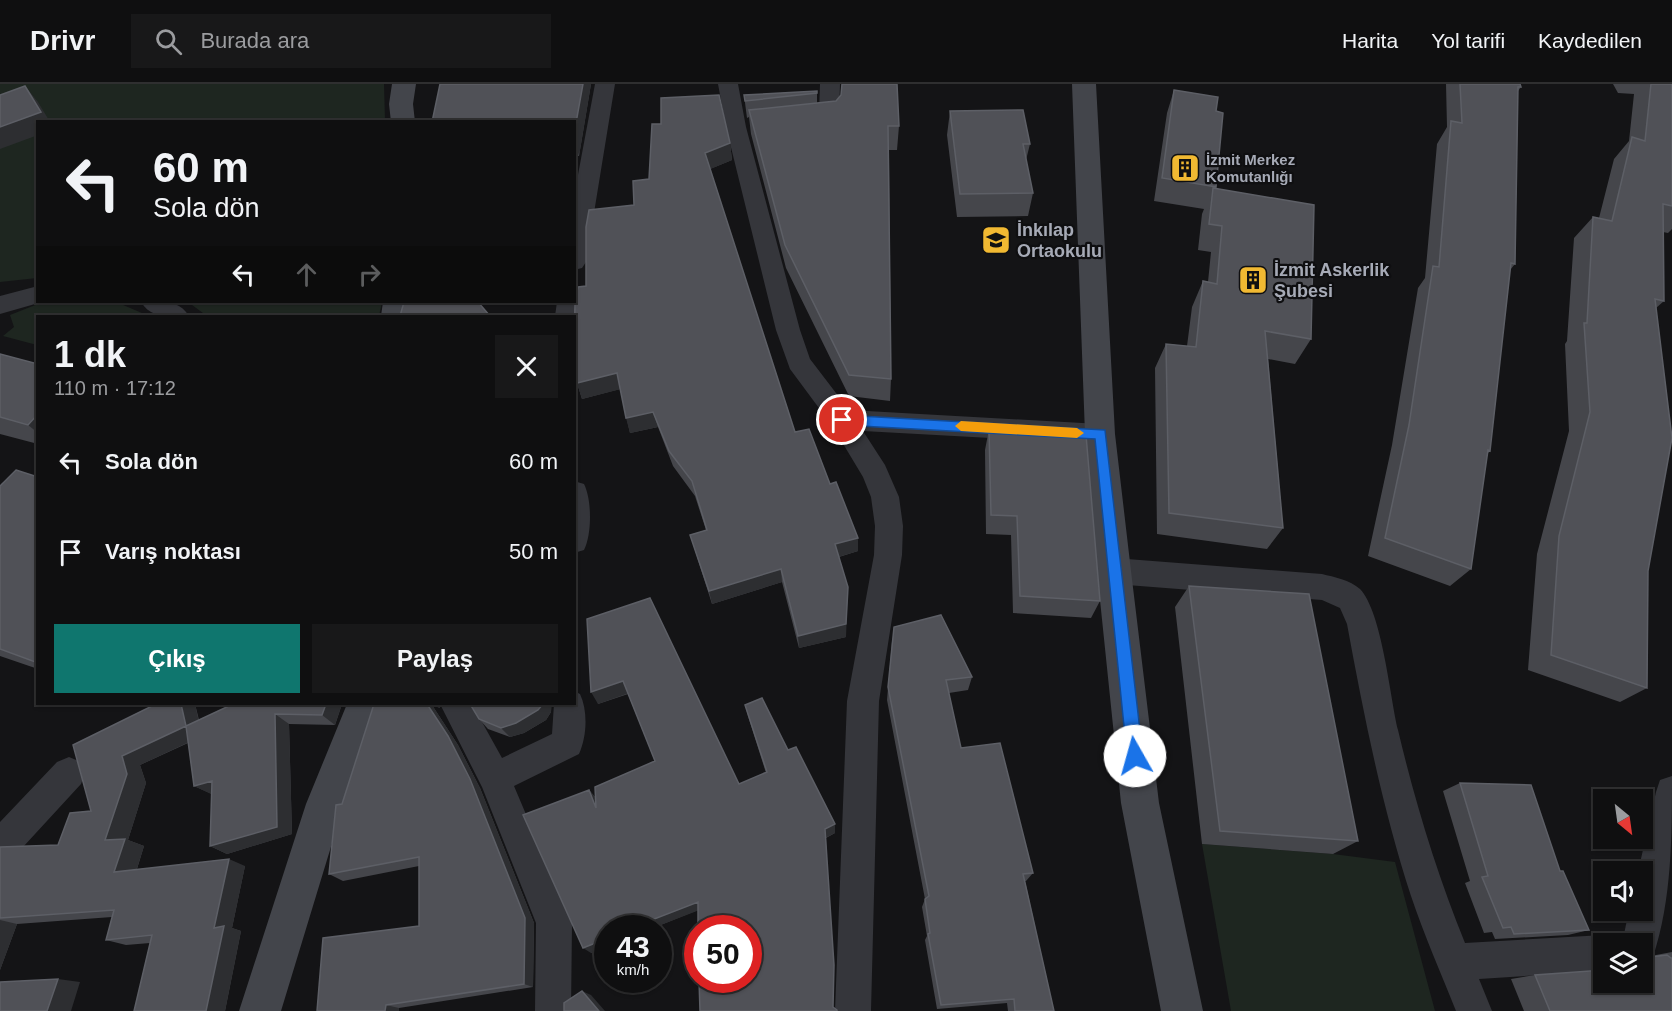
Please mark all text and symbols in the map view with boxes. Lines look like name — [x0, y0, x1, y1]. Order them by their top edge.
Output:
search box — [131, 14, 551, 68]
text: Drivr — [30, 25, 95, 56]
icon: search — [152, 25, 185, 58]
text: Burada ara — [200, 28, 309, 53]
text: Harita — [1342, 29, 1398, 52]
text: Yol tarifi — [1431, 29, 1505, 52]
text: Kaydedilen — [1538, 29, 1642, 52]
icon: left — [54, 144, 132, 222]
text: 60 m — [153, 144, 249, 191]
place label: İzmit Merkez Komutanlığı — [1206, 151, 1295, 185]
building icon: İzmit Merkez Komutanlığı — [1169, 152, 1201, 184]
text: Sola dön — [153, 193, 260, 223]
place label: İnkılap Ortaokulu — [1017, 220, 1102, 261]
school or university icon: İnkılap Ortaokulu — [980, 224, 1012, 256]
icon: left — [227, 258, 260, 291]
icon: ahead — [290, 258, 323, 291]
icon: right — [353, 258, 386, 291]
place label: İzmit Askerlik Şubesi — [1274, 260, 1390, 301]
building icon: İzmit Askerlik Şubesi — [1237, 264, 1269, 296]
text: 1 dk — [54, 334, 126, 375]
button: close — [495, 335, 558, 398]
text: 110 m · 17:12 — [54, 377, 176, 399]
pin — [816, 394, 867, 445]
icon: arrive — [825, 403, 858, 436]
icon: left — [54, 446, 87, 479]
text: Sola dön — [105, 449, 198, 474]
text: 60 m — [509, 449, 558, 474]
icon: arrive — [54, 536, 87, 569]
text: Varış noktası — [105, 539, 241, 564]
text: 50 m — [509, 539, 558, 564]
button: Çıkış — [54, 624, 300, 693]
button: Paylaş — [312, 624, 558, 693]
position arrow — [1103, 724, 1167, 788]
north arrow — [1593, 789, 1653, 849]
map controls — [1593, 789, 1653, 993]
button: sound — [1593, 861, 1653, 921]
speed limit sign: 50 — [684, 915, 762, 993]
text: 43 — [616, 930, 650, 963]
button: layers — [1593, 933, 1653, 993]
text: km/h — [617, 961, 649, 978]

